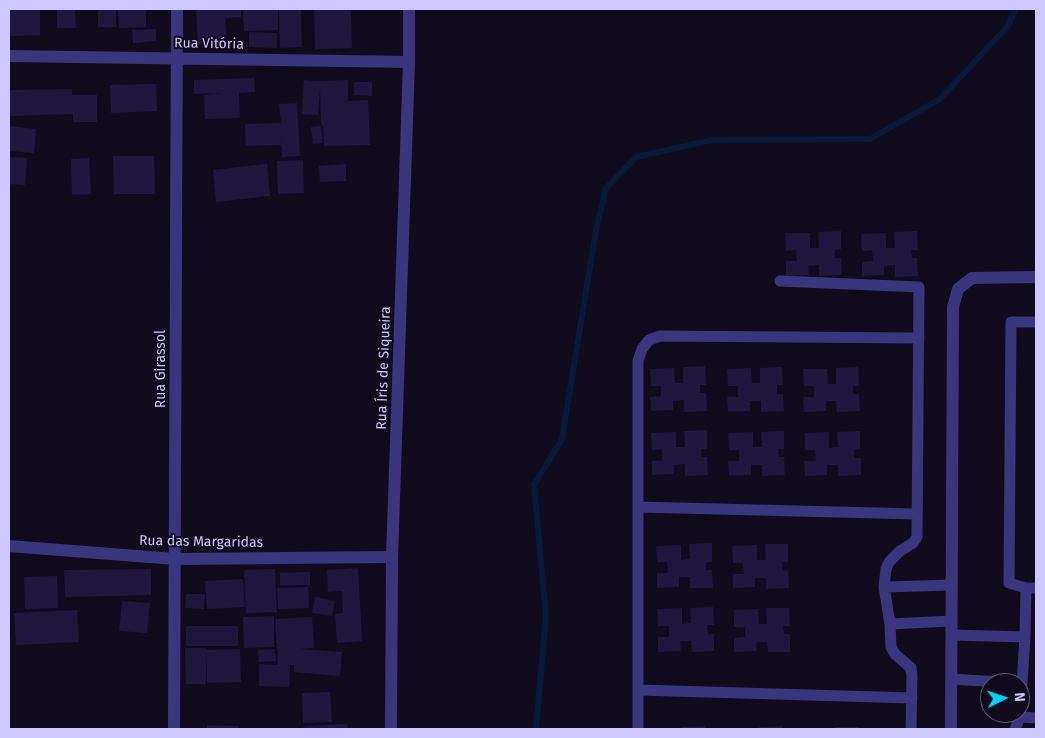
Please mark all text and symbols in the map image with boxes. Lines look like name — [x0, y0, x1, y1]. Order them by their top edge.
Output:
street label: Rua Vitória — [174, 35, 244, 53]
street label: Rua Íris de Siqueira — [373, 306, 395, 430]
street label: Rua Girassol — [153, 330, 169, 408]
street label: Rua das Margaridas — [139, 533, 263, 551]
north arrow — [980, 673, 1030, 723]
text: N — [1011, 692, 1028, 702]

